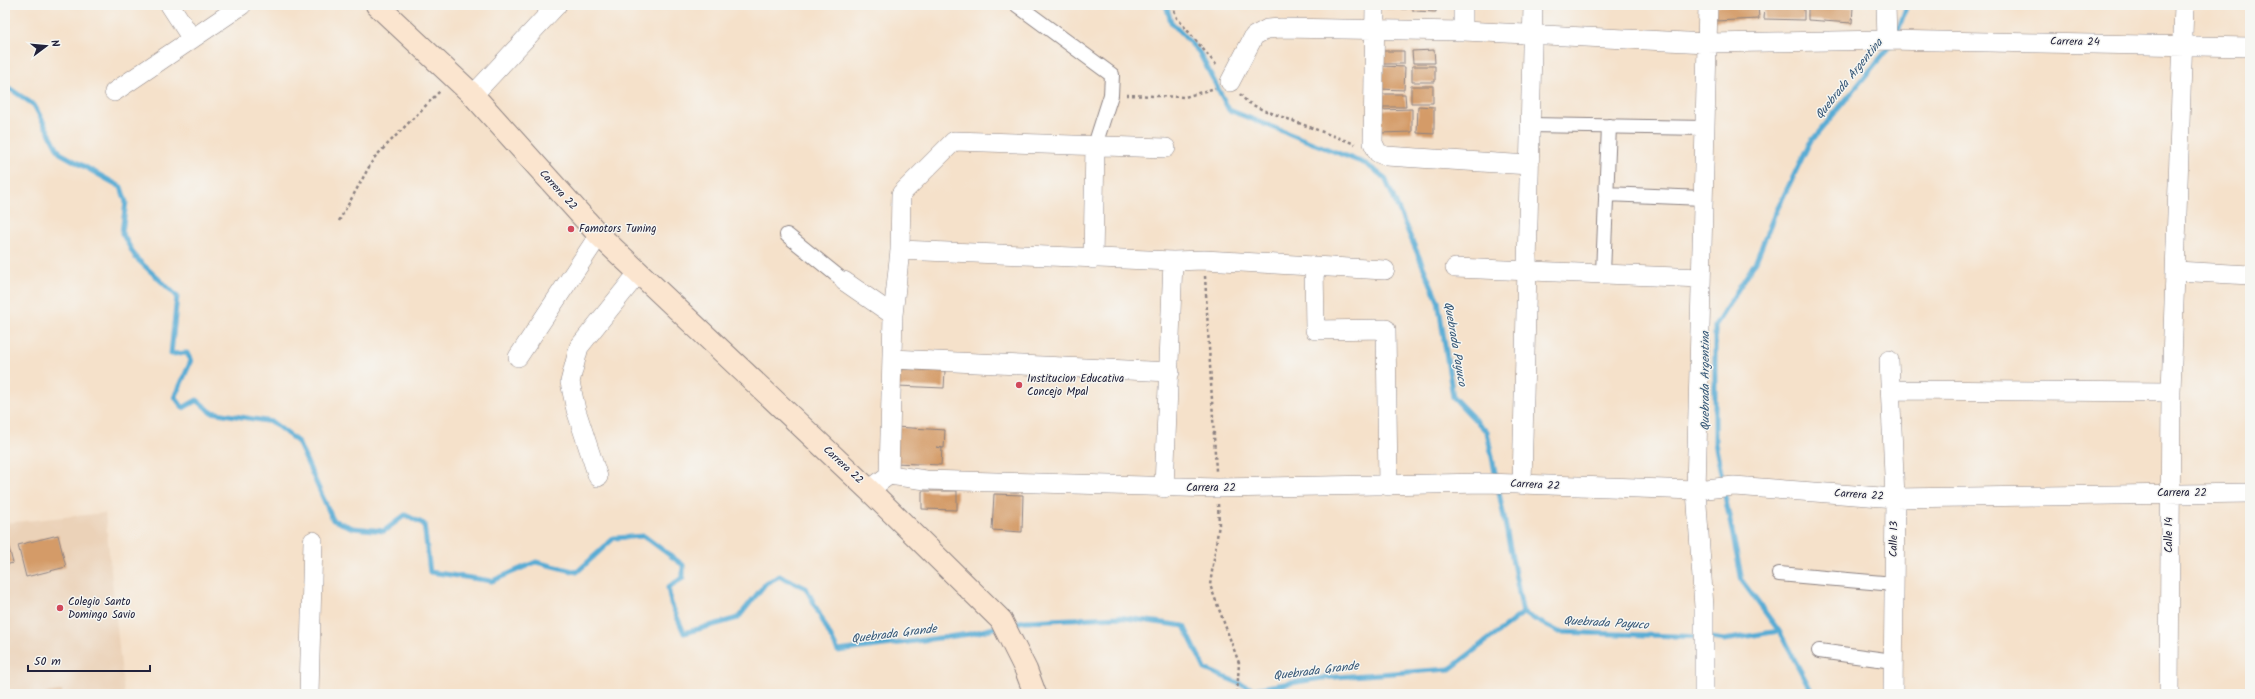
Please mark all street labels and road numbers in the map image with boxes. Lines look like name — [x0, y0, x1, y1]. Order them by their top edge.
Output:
street label: Carrera 24 — [2050, 33, 2100, 51]
street label: Carrera 22 — [535, 165, 581, 215]
street label: Carrera 22 — [819, 441, 867, 489]
street label: Carrera 22 — [1510, 475, 1560, 495]
street label: Carrera 22 — [1186, 479, 1236, 497]
street label: Carrera 22 — [1833, 484, 1885, 506]
street label: Carrera 22 — [2157, 484, 2207, 502]
street label: Calle 14 — [2160, 517, 2178, 553]
street label: Calle 13 — [1885, 521, 1903, 557]

